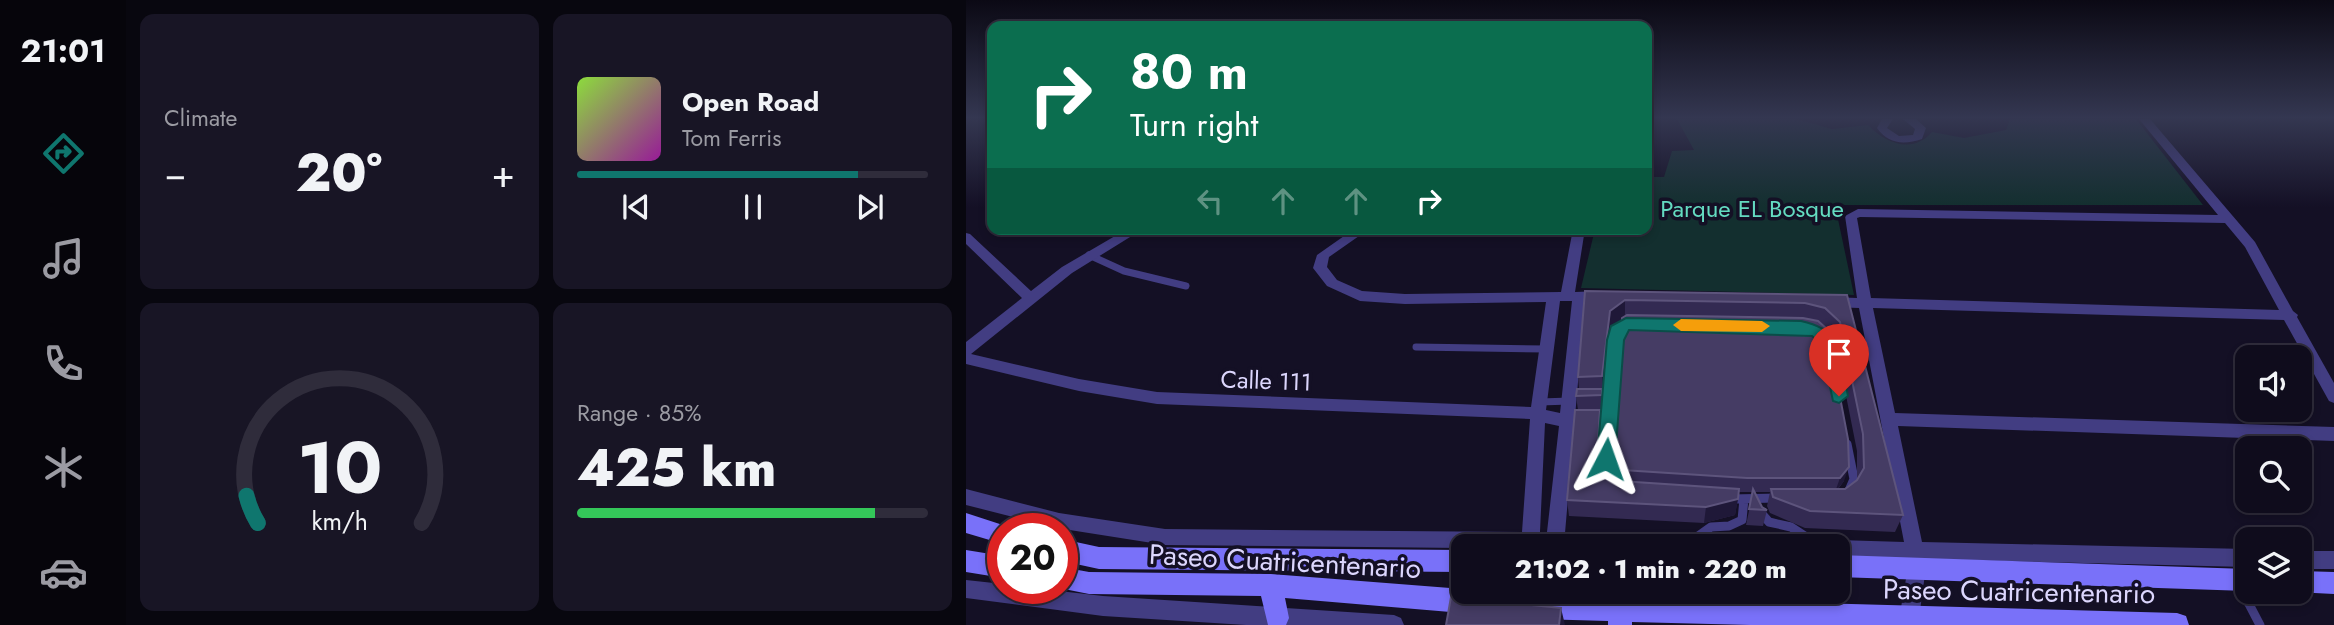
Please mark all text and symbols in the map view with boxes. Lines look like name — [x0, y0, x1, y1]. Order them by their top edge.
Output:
text: 21:01 — [20, 28, 106, 74]
text: 80 m — [1130, 37, 1248, 107]
icon: right — [1015, 49, 1106, 140]
text: Open Road — [682, 83, 819, 121]
text: Climate — [164, 101, 237, 135]
text: Turn right — [1130, 102, 1259, 148]
text: Tom Ferris — [682, 121, 781, 155]
icon: directions — [39, 129, 88, 178]
text: 20° — [296, 135, 382, 211]
text: − — [164, 146, 186, 201]
text: + — [492, 146, 515, 201]
icon: left — [1191, 182, 1229, 220]
icon: ahead — [1264, 182, 1302, 220]
icon: ahead — [1337, 182, 1375, 220]
icon: right — [1410, 182, 1448, 220]
icon: previous — [617, 188, 655, 226]
icon: pause — [734, 188, 772, 226]
icon: next — [851, 188, 889, 226]
park label: Parque EL Bosque — [1660, 191, 1844, 226]
icon: music — [39, 234, 88, 283]
pin — [1809, 324, 1869, 396]
icon: arrive — [1820, 335, 1858, 373]
icon: phone — [39, 339, 88, 388]
map controls — [2235, 345, 2312, 604]
button: sound — [2235, 345, 2312, 422]
street label: Calle 111 — [1220, 361, 1312, 400]
text: Range · 85% — [577, 396, 701, 430]
text: 10 — [297, 415, 382, 520]
position arrow — [1569, 422, 1643, 496]
text: 425 km — [577, 430, 776, 506]
button: search — [2235, 436, 2312, 513]
icon: climate — [39, 443, 88, 492]
text: km/h — [311, 503, 368, 539]
speed limit sign: 20 — [987, 513, 1078, 604]
button: layers — [2235, 527, 2312, 604]
street label: Paseo Cuatricentenario — [1148, 534, 1422, 589]
icon: car — [39, 548, 88, 597]
text: 21:02 · 1 min · 220 m — [1514, 550, 1787, 588]
street label: Paseo Cuatricentenario — [1882, 569, 2155, 614]

